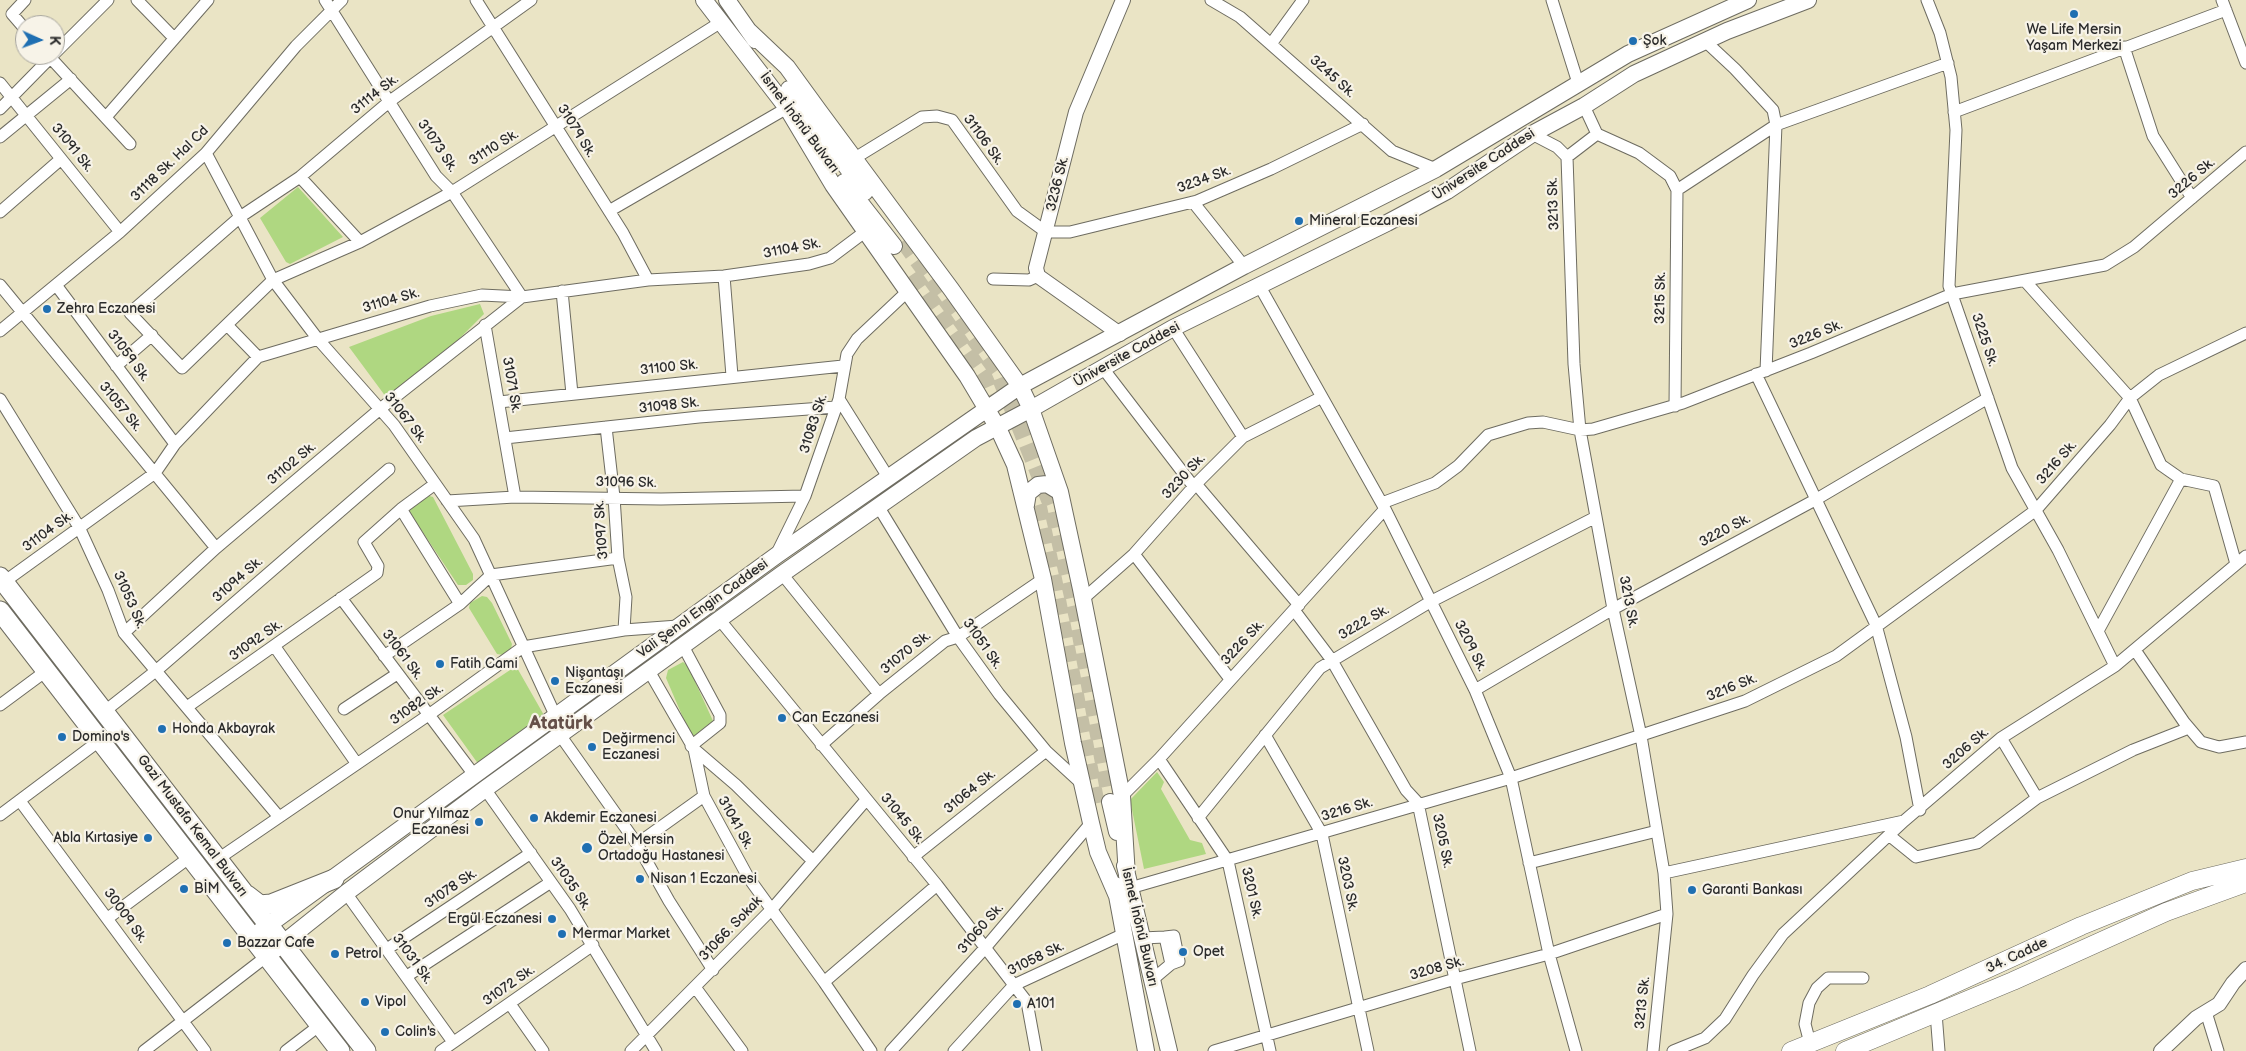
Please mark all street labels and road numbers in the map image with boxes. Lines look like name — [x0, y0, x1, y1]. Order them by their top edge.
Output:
street label: 3245 Sk. — [1306, 52, 1358, 102]
street label: İsmet İnönü Bulvarı — [756, 69, 842, 177]
street label: 31114 Sk. — [348, 71, 402, 119]
street label: 31079 Sk. — [553, 101, 599, 161]
street label: 31106 Sk. — [959, 111, 1007, 169]
street label: 31073 Sk. — [413, 116, 461, 176]
street label: 31091 Sk. — [47, 120, 97, 176]
street label: 31118 Sk. Hal Cd — [127, 123, 213, 205]
street label: 31110 Sk. — [466, 126, 522, 170]
street label: Üniversite Caddesi — [1430, 126, 1538, 204]
street label: 3236 Sk. — [1043, 155, 1073, 213]
street label: 3226 Sk. — [2165, 155, 2219, 203]
street label: 3234 Sk. — [1175, 163, 1233, 197]
street label: 3213 Sk. — [1545, 177, 1563, 231]
street label: 31104 Sk. — [762, 235, 822, 263]
street label: 3215 Sk. — [1652, 272, 1670, 324]
street label: 31104 Sk. — [361, 285, 421, 317]
street label: 3225 Sk. — [1967, 311, 2001, 369]
street label: 3226 Sk. — [1787, 317, 1845, 353]
street label: Üniversite Caddesi — [1071, 319, 1183, 391]
street label: 31059 Sk. — [103, 327, 153, 385]
street label: 31071 Sk. — [498, 356, 524, 414]
street label: 31100 Sk. — [639, 357, 699, 379]
street label: 31057 Sk. — [95, 379, 145, 435]
street label: 31067 Sk. — [380, 389, 430, 447]
street label: 31083 Sk. — [797, 392, 831, 456]
street label: 31098 Sk. — [638, 394, 700, 418]
street label: 3216 Sk. — [2033, 438, 2081, 488]
street label: 31102 Sk. — [264, 439, 320, 489]
street label: 3230 Sk. — [1159, 451, 1209, 503]
street label: 31096 Sk. — [595, 474, 657, 492]
street label: 31097 Sk. — [592, 500, 612, 560]
street label: 31104 Sk. — [19, 508, 77, 556]
street label: 3220 Sk. — [1697, 511, 1753, 551]
street label: 31094 Sk. — [209, 554, 267, 606]
street label: Vali Şenol Engin Caddesi — [634, 556, 772, 662]
street label: 31053 Sk. — [109, 569, 149, 631]
street label: 3213 Sk. — [1615, 574, 1641, 630]
street label: 3222 Sk. — [1336, 602, 1392, 644]
street label: 31051 Sk. — [959, 616, 1005, 672]
street label: 31092 Sk. — [226, 617, 286, 665]
street label: 3226 Sk. — [1218, 617, 1268, 669]
street label: 3209 Sk. — [1450, 618, 1490, 674]
street label: 31061 Sk. — [378, 627, 426, 683]
street label: 31070 Sk. — [878, 628, 934, 678]
street label: 3216 Sk. — [1704, 670, 1760, 706]
street label: 31082 Sk. — [387, 681, 447, 729]
street label: 3206 Sk. — [1939, 724, 1993, 774]
street label: Gazi Mustafa Kemal Bulvarı — [133, 752, 251, 900]
street label: 31064 Sk. — [941, 766, 999, 818]
street label: 31045 Sk. — [876, 790, 928, 848]
street label: 31041 Sk. — [714, 793, 756, 853]
street label: 3216 Sk. — [1319, 794, 1375, 826]
street label: 3205 Sk. — [1428, 812, 1456, 870]
street label: 31035 Sk. — [546, 854, 594, 914]
street label: 3203 Sk. — [1333, 855, 1361, 913]
street label: 31078 Sk. — [422, 865, 480, 913]
street label: 3201 Sk. — [1237, 865, 1265, 921]
street label: İsmet İnönü Bulvarı — [1117, 866, 1161, 988]
street label: 30009 Sk. — [100, 885, 150, 947]
street label: 31066. Sokak — [696, 893, 766, 965]
street label: 31060 Sk. — [955, 900, 1007, 958]
street label: 31031 Sk. — [388, 930, 436, 988]
street label: 34. Cadde — [1984, 934, 2050, 978]
street label: 31058 Sk. — [1005, 938, 1067, 980]
street label: 3208 Sk. — [1408, 953, 1466, 985]
street label: 31072 Sk. — [480, 962, 538, 1010]
street label: 3213 Sk. — [1632, 976, 1654, 1030]

